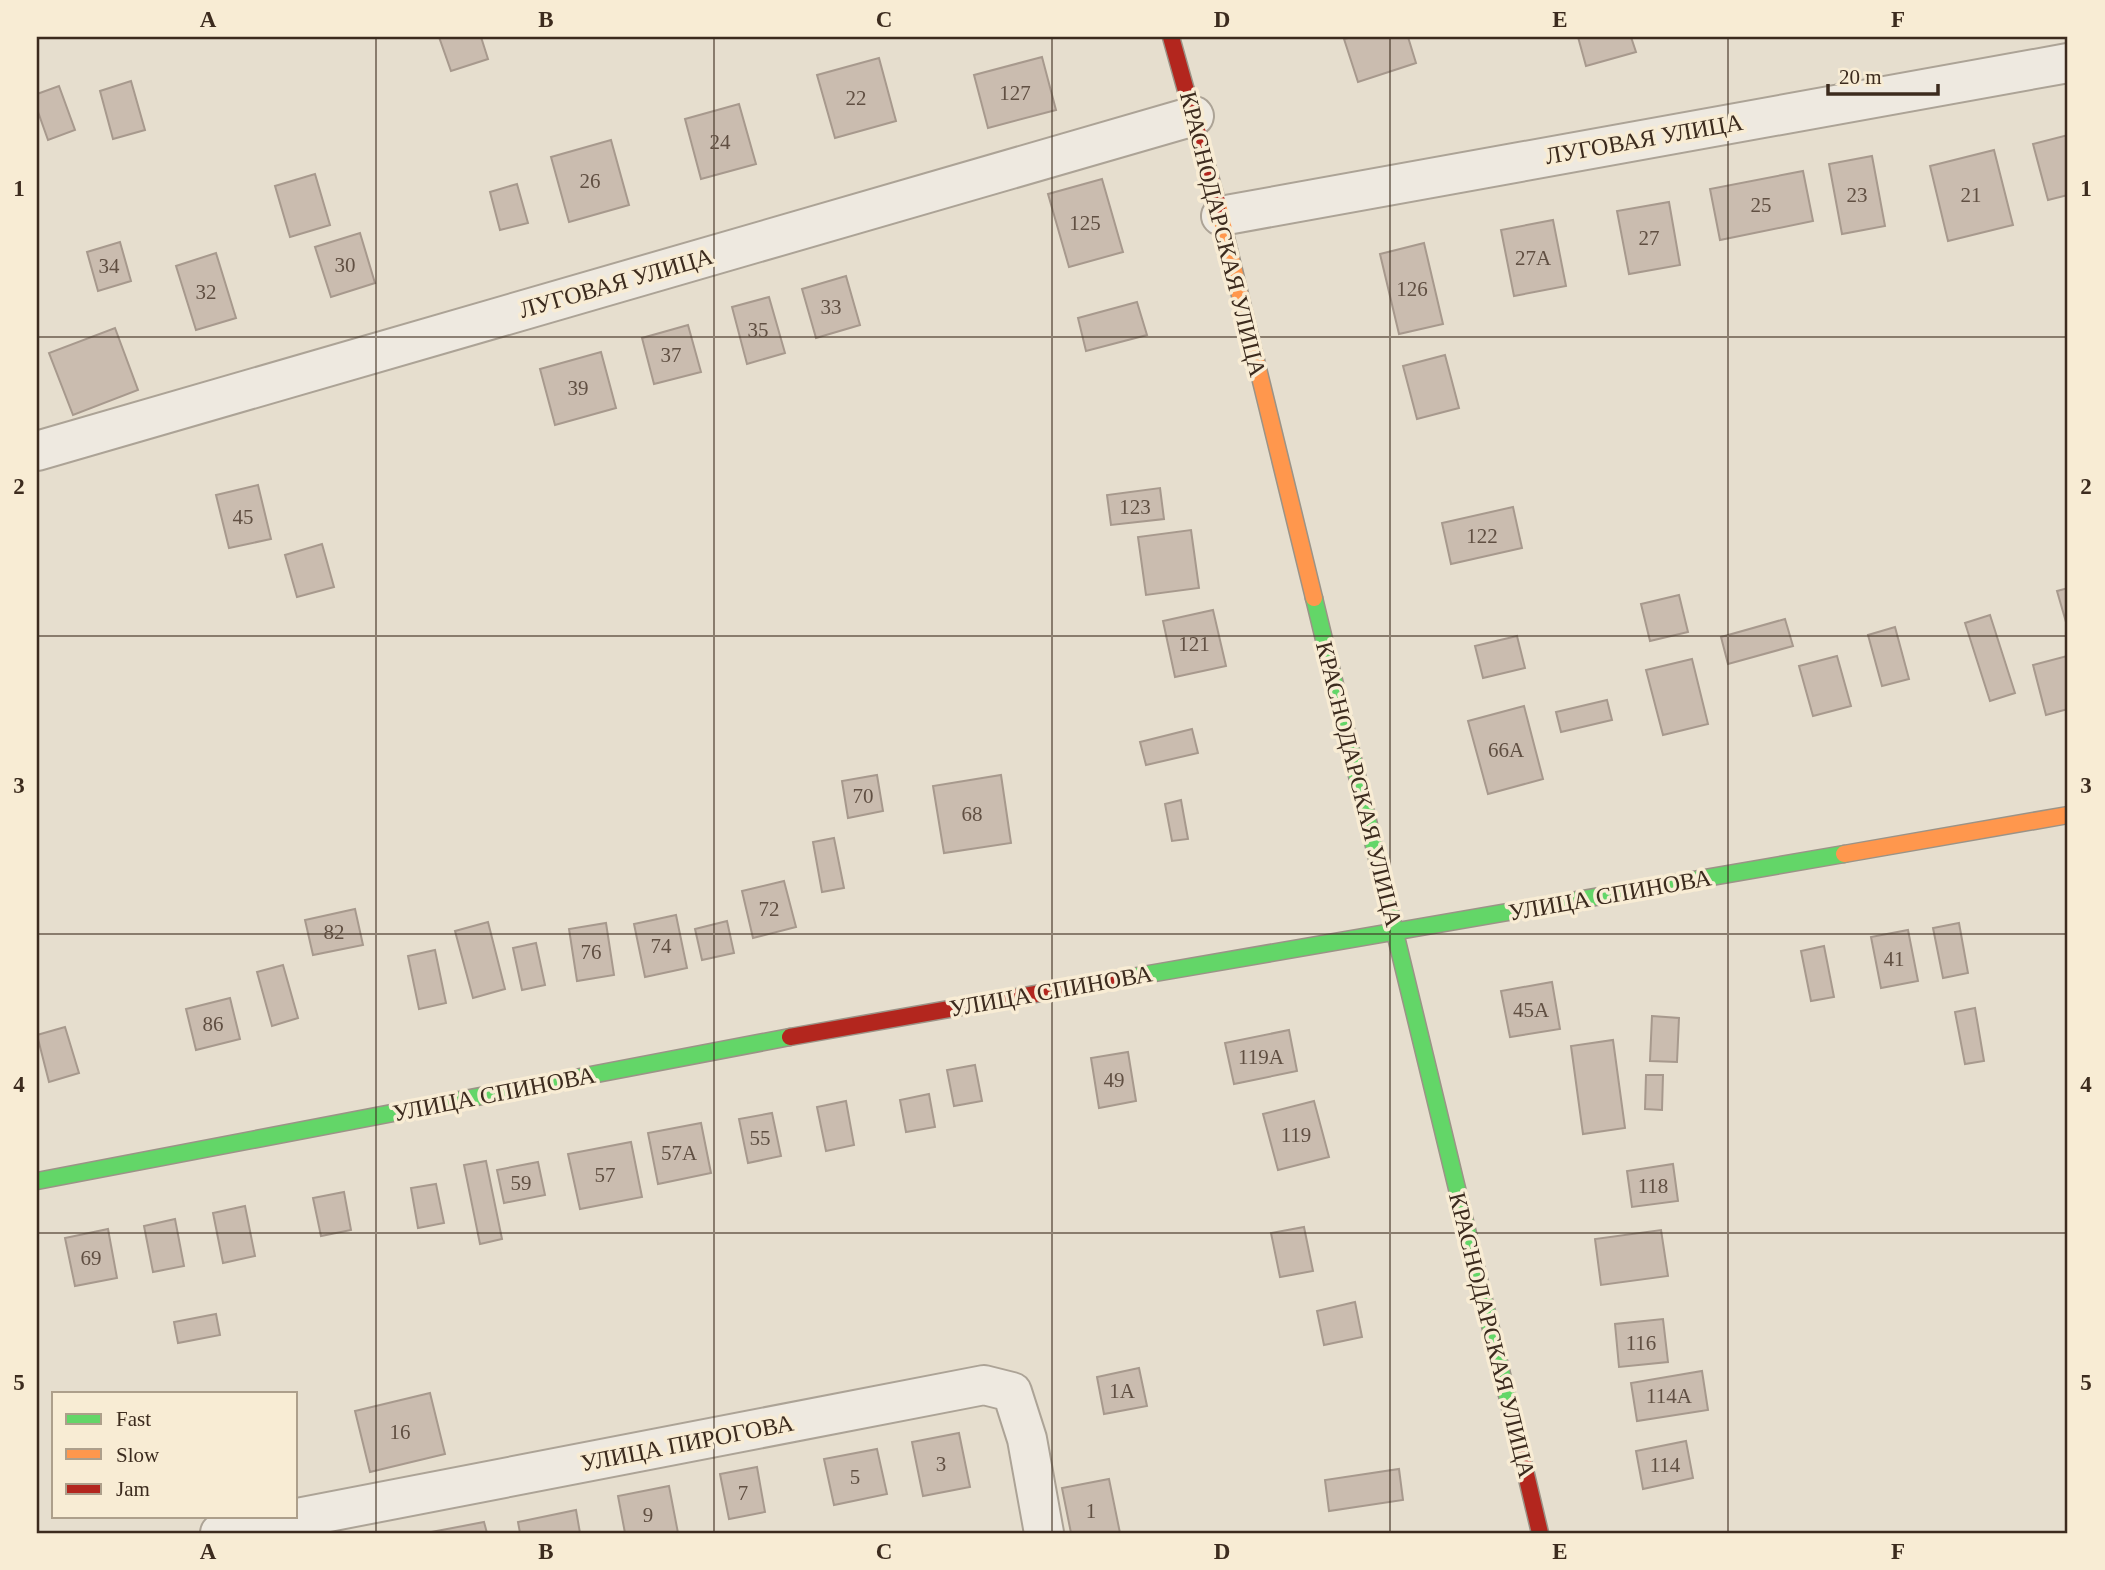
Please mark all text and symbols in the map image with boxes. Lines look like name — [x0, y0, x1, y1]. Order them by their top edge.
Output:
text: A — [200, 7, 217, 32]
text: B — [538, 7, 554, 32]
text: C — [876, 7, 892, 32]
text: D — [1214, 7, 1230, 32]
text: E — [1552, 7, 1568, 32]
text: F — [1891, 7, 1905, 32]
scale bar — [1828, 52, 1939, 96]
text: 20 m — [1839, 65, 1882, 89]
house number: 127 — [999, 81, 1031, 105]
house number: 22 — [846, 86, 867, 110]
street label: КРАСНОДАРСКАЯ УЛИЦА — [1175, 89, 1271, 380]
street label: ЛУГОВАЯ УЛИЦА — [1543, 109, 1746, 169]
house number: 24 — [710, 130, 731, 154]
house number: 26 — [580, 169, 601, 193]
text: 1 — [13, 176, 25, 201]
text: 1 — [2080, 176, 2092, 201]
house number: 23 — [1847, 183, 1868, 207]
house number: 21 — [1961, 183, 1982, 207]
house number: 25 — [1751, 193, 1772, 217]
house number: 125 — [1069, 211, 1101, 235]
house number: 27 — [1639, 226, 1660, 250]
street label: ЛУГОВАЯ УЛИЦА — [516, 243, 716, 323]
house number: 27А — [1515, 246, 1552, 270]
house number: 30 — [335, 253, 356, 277]
house number: 34 — [99, 254, 120, 278]
house number: 126 — [1396, 277, 1428, 301]
house number: 32 — [196, 280, 217, 304]
house number: 33 — [821, 295, 842, 319]
house number: 35 — [748, 318, 769, 342]
house number: 37 — [661, 343, 682, 367]
house number: 39 — [568, 376, 589, 400]
text: 2 — [13, 474, 25, 499]
text: 2 — [2080, 474, 2092, 499]
house number: 123 — [1119, 495, 1151, 519]
house number: 45 — [233, 505, 254, 529]
house number: 122 — [1466, 524, 1498, 548]
house number: 121 — [1178, 632, 1210, 656]
street label: КРАСНОДАРСКАЯ УЛИЦА — [1311, 639, 1407, 930]
house number: 66А — [1488, 738, 1525, 762]
text: 3 — [13, 773, 25, 798]
text: 3 — [2080, 773, 2092, 798]
house number: 70 — [853, 784, 874, 808]
house number: 68 — [962, 802, 983, 826]
street label: УЛИЦА СПИНОВА — [1506, 864, 1714, 926]
house number: 72 — [759, 897, 780, 921]
house number: 82 — [324, 920, 345, 944]
house number: 74 — [651, 934, 672, 958]
house number: 76 — [581, 940, 602, 964]
house number: 41 — [1884, 947, 1905, 971]
street label: УЛИЦА СПИНОВА — [947, 960, 1155, 1022]
house number: 45А — [1513, 998, 1550, 1022]
house number: 86 — [203, 1012, 224, 1036]
house number: 119А — [1238, 1045, 1285, 1069]
street label: УЛИЦА СПИНОВА — [391, 1061, 598, 1126]
house number: 49 — [1104, 1068, 1125, 1092]
text: 4 — [13, 1072, 25, 1097]
text: 4 — [2080, 1072, 2092, 1097]
house number: 119 — [1281, 1123, 1311, 1147]
house number: 55 — [750, 1126, 771, 1150]
house number: 57А — [661, 1141, 698, 1165]
house number: 57 — [595, 1163, 616, 1187]
house number: 59 — [511, 1171, 532, 1195]
house number: 118 — [1638, 1174, 1668, 1198]
street label: КРАСНОДАРСКАЯ УЛИЦА — [1444, 1190, 1540, 1481]
house number: 69 — [81, 1246, 102, 1270]
house number: 116 — [1626, 1331, 1656, 1355]
text: 5 — [13, 1370, 25, 1395]
text: 5 — [2080, 1370, 2092, 1395]
house number: 1А — [1109, 1379, 1136, 1403]
house number: 114А — [1646, 1384, 1693, 1408]
legend — [52, 1392, 298, 1518]
text: Fast — [116, 1407, 151, 1431]
street label: УЛИЦА ПИРОГОВА — [578, 1409, 796, 1476]
house number: 16 — [390, 1420, 411, 1444]
text: Slow — [116, 1443, 160, 1467]
house number: 3 — [936, 1452, 946, 1476]
house number: 114 — [1650, 1453, 1681, 1477]
house number: 5 — [850, 1465, 860, 1489]
text: Jam — [116, 1477, 150, 1501]
house number: 7 — [738, 1481, 748, 1505]
house number: 1 — [1086, 1499, 1096, 1523]
house number: 9 — [643, 1503, 653, 1527]
text: A — [200, 1539, 217, 1564]
text: B — [538, 1539, 554, 1564]
text: C — [876, 1539, 892, 1564]
text: D — [1214, 1539, 1230, 1564]
text: E — [1552, 1539, 1568, 1564]
text: F — [1891, 1539, 1905, 1564]

